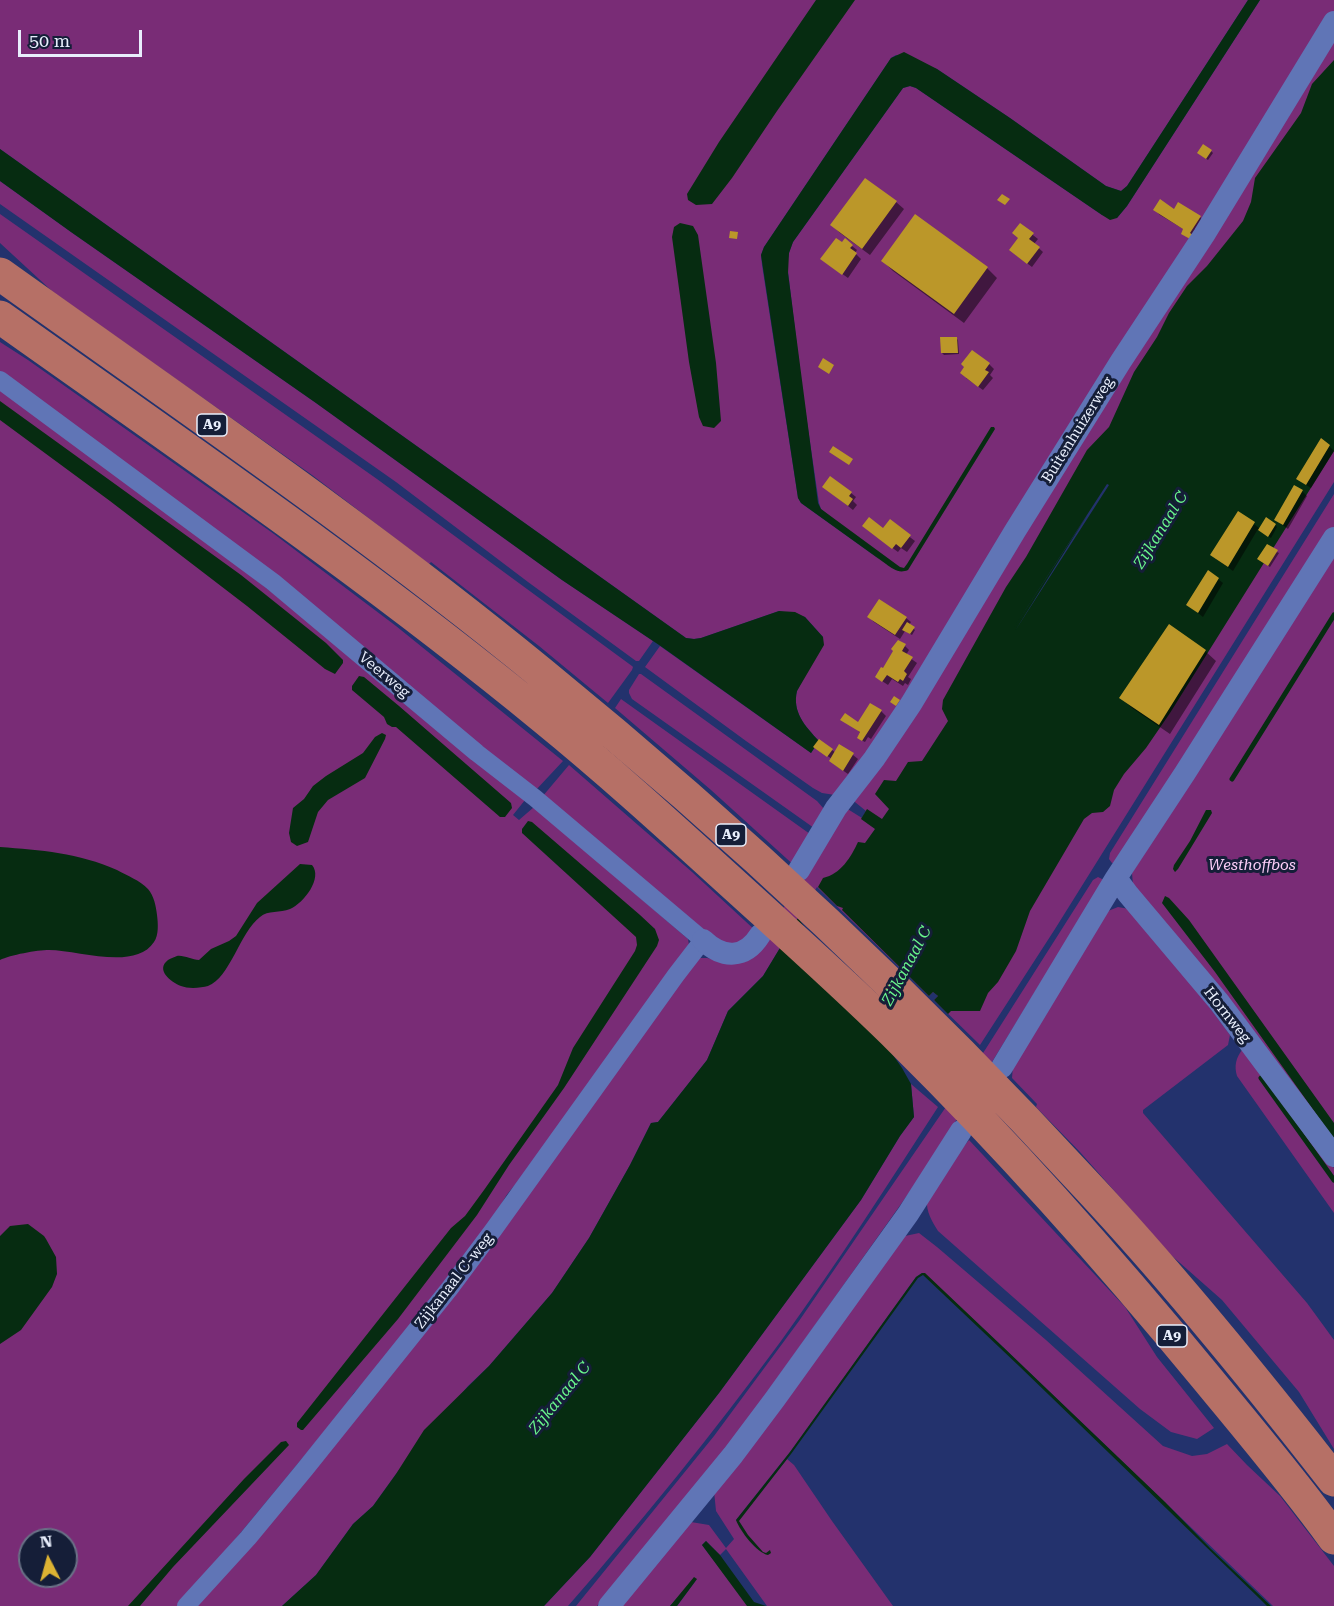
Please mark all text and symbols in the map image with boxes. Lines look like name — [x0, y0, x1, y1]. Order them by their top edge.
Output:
scale bar — [21, 18, 146, 56]
text: 50 m — [29, 30, 70, 51]
street label: Buitenhuizerweg — [1038, 374, 1118, 486]
road number: A9 — [197, 414, 227, 436]
water label: Zijkanaal C — [1130, 488, 1192, 572]
street label: Veerweg — [355, 648, 413, 702]
road number: A9 — [716, 824, 746, 846]
park label: Westhoffbos — [1208, 857, 1296, 875]
water label: Zijkanaal C — [878, 923, 936, 1009]
street label: Hornweg — [1200, 983, 1254, 1047]
street label: Zijkanaal C-weg — [411, 1230, 497, 1332]
road number: A9 — [1157, 1325, 1187, 1347]
water label: Zijkanaal C — [525, 1358, 595, 1438]
north arrow — [18, 1528, 78, 1588]
text: N — [39, 1531, 53, 1552]

